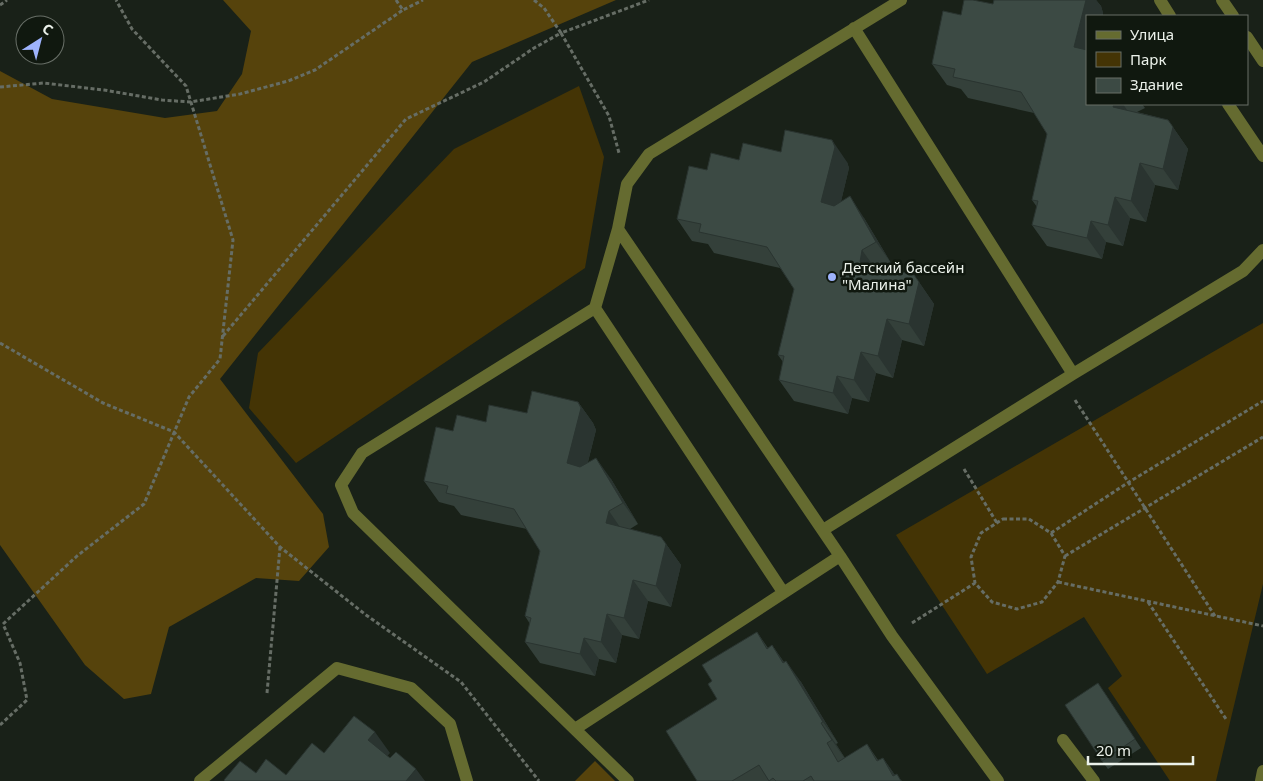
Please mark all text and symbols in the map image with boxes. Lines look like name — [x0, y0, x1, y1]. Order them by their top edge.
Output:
north arrow — [15, 15, 65, 65]
legend — [1086, 15, 1248, 105]
text: С — [39, 19, 57, 39]
text: Улица — [1130, 24, 1174, 44]
text: Парк — [1130, 49, 1166, 69]
text: Здание — [1130, 74, 1183, 94]
place label: Детский бассейн "Малина" — [842, 257, 964, 294]
marker: Детский бассейн "Малина" — [826, 271, 838, 283]
scale bar — [1088, 734, 1193, 766]
text: 20 m — [1096, 740, 1131, 760]

